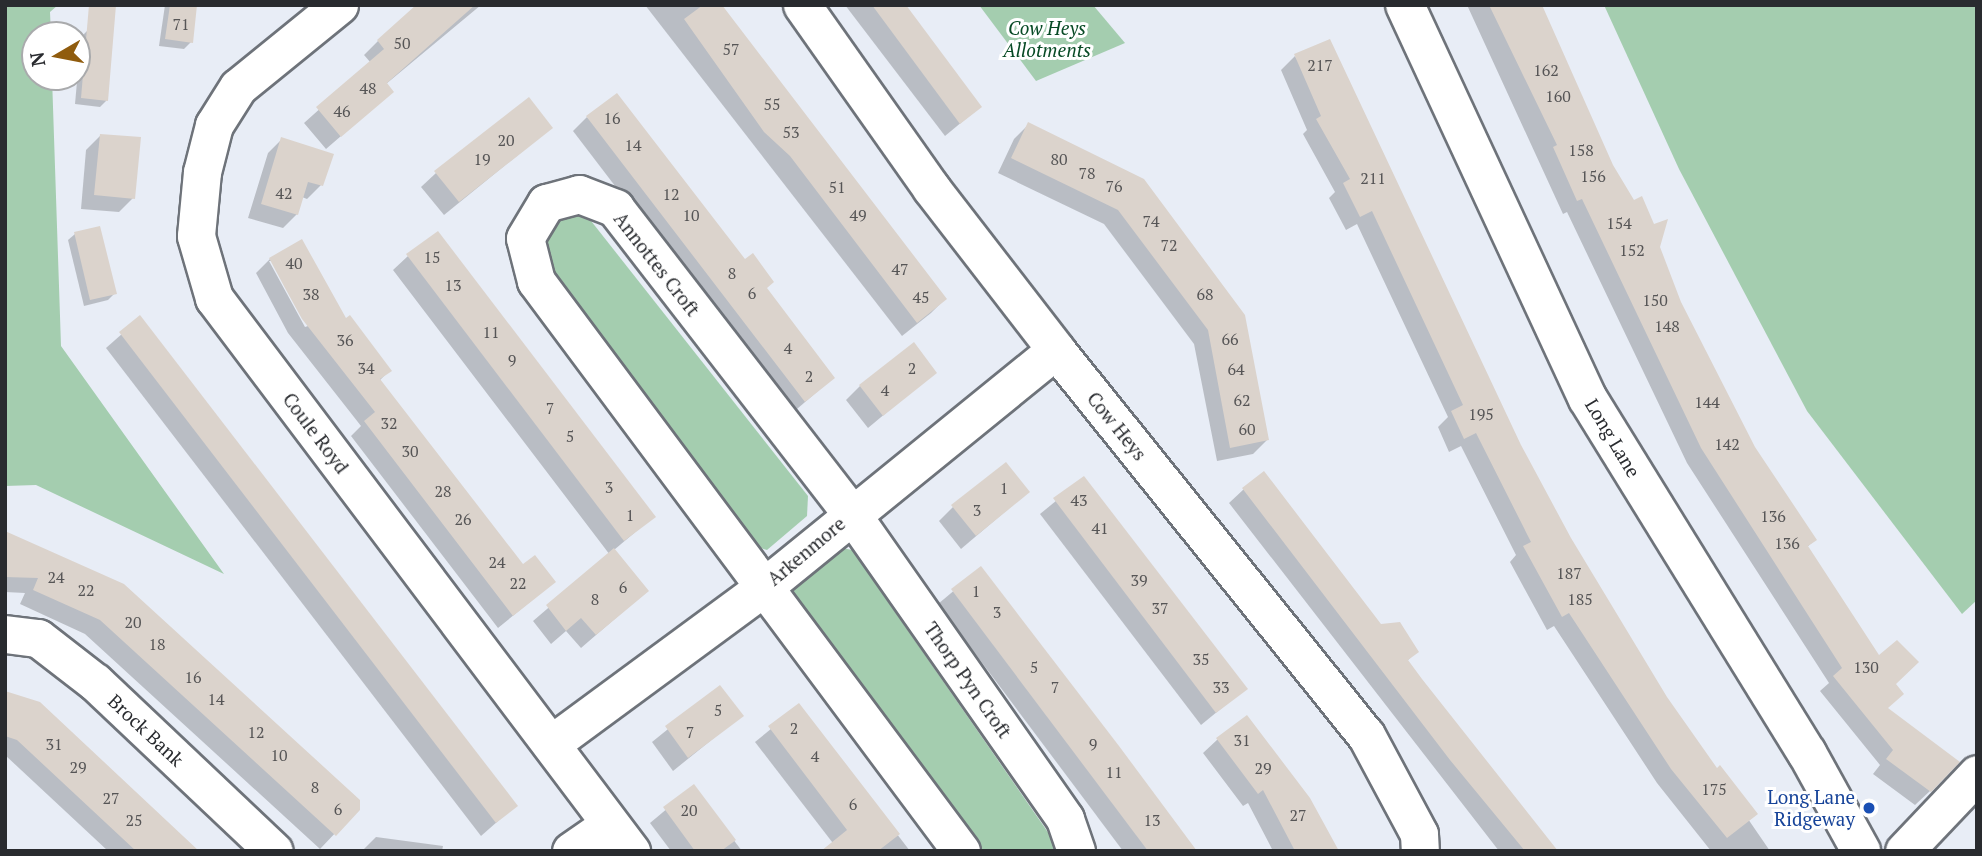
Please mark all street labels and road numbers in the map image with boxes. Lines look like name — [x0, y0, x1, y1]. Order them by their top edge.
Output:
street label: Annottes Croft — [609, 207, 705, 321]
street label: Cow Heys — [1083, 387, 1151, 465]
street label: Coule Royd — [278, 388, 354, 478]
street label: Long Lane — [1581, 395, 1645, 481]
street label: Arkenmore — [762, 512, 850, 590]
street label: Thorp Pyn Croft — [920, 618, 1016, 742]
street label: Brock Bank — [103, 689, 189, 771]

